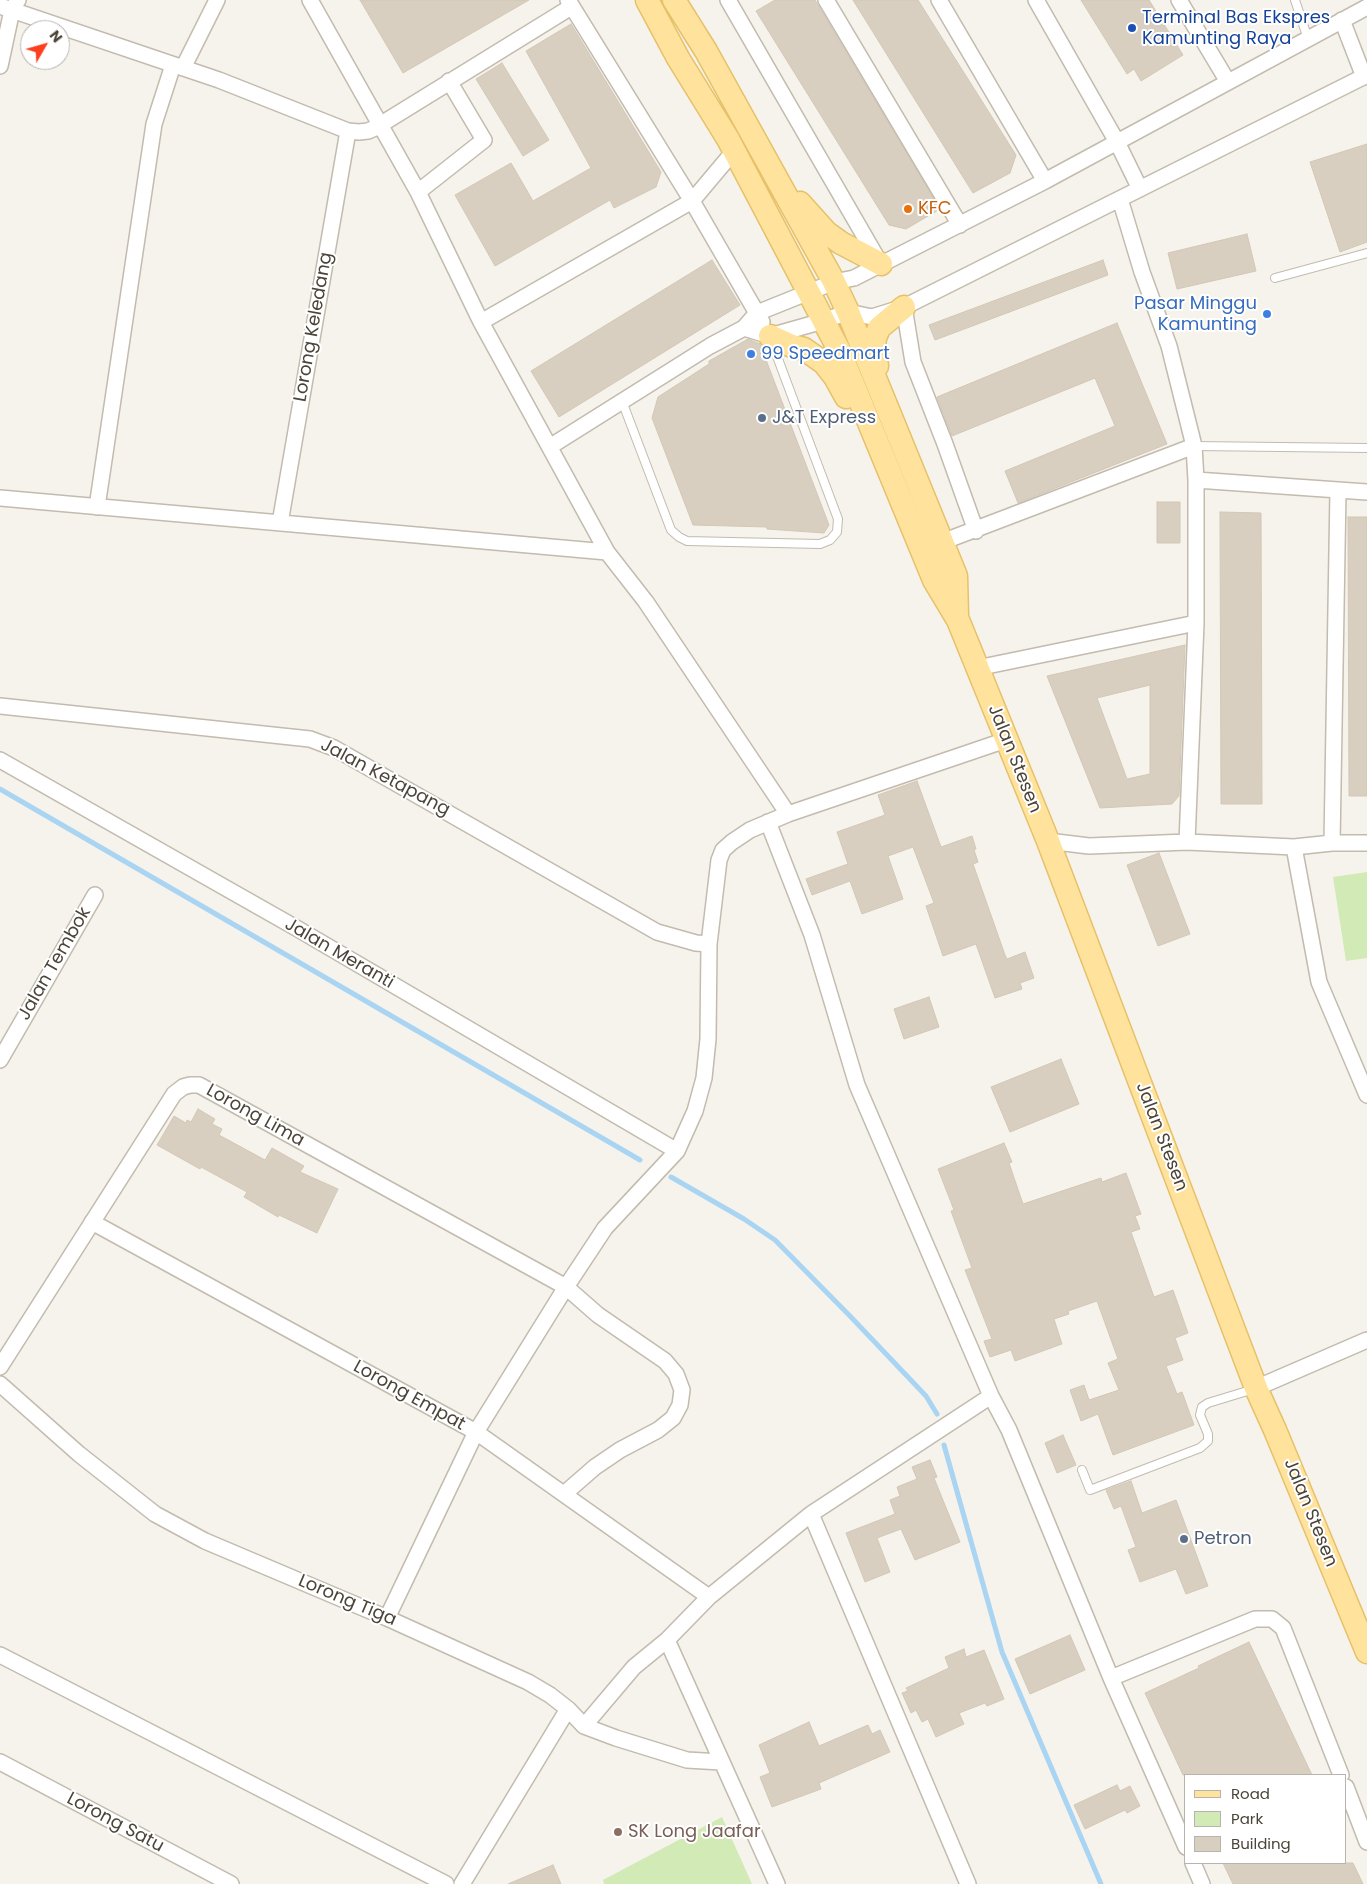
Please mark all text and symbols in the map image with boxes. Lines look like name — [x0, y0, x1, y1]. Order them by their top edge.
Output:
place label: Terminal Bas Ekspres Kamunting Raya — [1142, 7, 1330, 50]
north arrow — [20, 20, 70, 70]
marker: Terminal Bas Ekspres Kamunting Raya — [1126, 22, 1138, 34]
text: N — [45, 26, 67, 47]
place label: KFC — [918, 198, 952, 220]
marker: KFC — [902, 203, 914, 215]
street label: Lorong Keledang — [290, 250, 338, 404]
place label: Pasar Minggu Kamunting — [1134, 293, 1257, 336]
marker: Pasar Minggu Kamunting — [1261, 308, 1273, 320]
place label: 99 Speedmart — [761, 343, 890, 365]
marker: 99 Speedmart — [745, 348, 757, 360]
place label: J&T Express — [772, 407, 876, 429]
marker: J&T Express — [756, 412, 768, 424]
street label: Jalan Stesen — [982, 702, 1046, 816]
street label: Jalan Ketapang — [317, 735, 453, 821]
street label: Jalan Tembok — [14, 904, 96, 1024]
street label: Jalan Meranti — [280, 914, 398, 994]
street label: Jalan Stesen — [1130, 1079, 1192, 1195]
street label: Lorong Lima — [202, 1080, 308, 1152]
street label: Lorong Empat — [349, 1356, 469, 1436]
street label: Jalan Stesen — [1278, 1456, 1342, 1570]
place label: Petron — [1194, 1528, 1252, 1550]
marker: Petron — [1178, 1533, 1190, 1545]
street label: Lorong Tiga — [295, 1571, 399, 1631]
legend — [1184, 1774, 1347, 1864]
text: Road — [1231, 1783, 1270, 1804]
street label: Lorong Satu — [63, 1788, 167, 1858]
text: Park — [1231, 1808, 1263, 1829]
place label: SK Long Jaafar — [628, 1821, 761, 1843]
marker: SK Long Jaafar — [612, 1826, 624, 1838]
text: Building — [1231, 1833, 1291, 1854]

